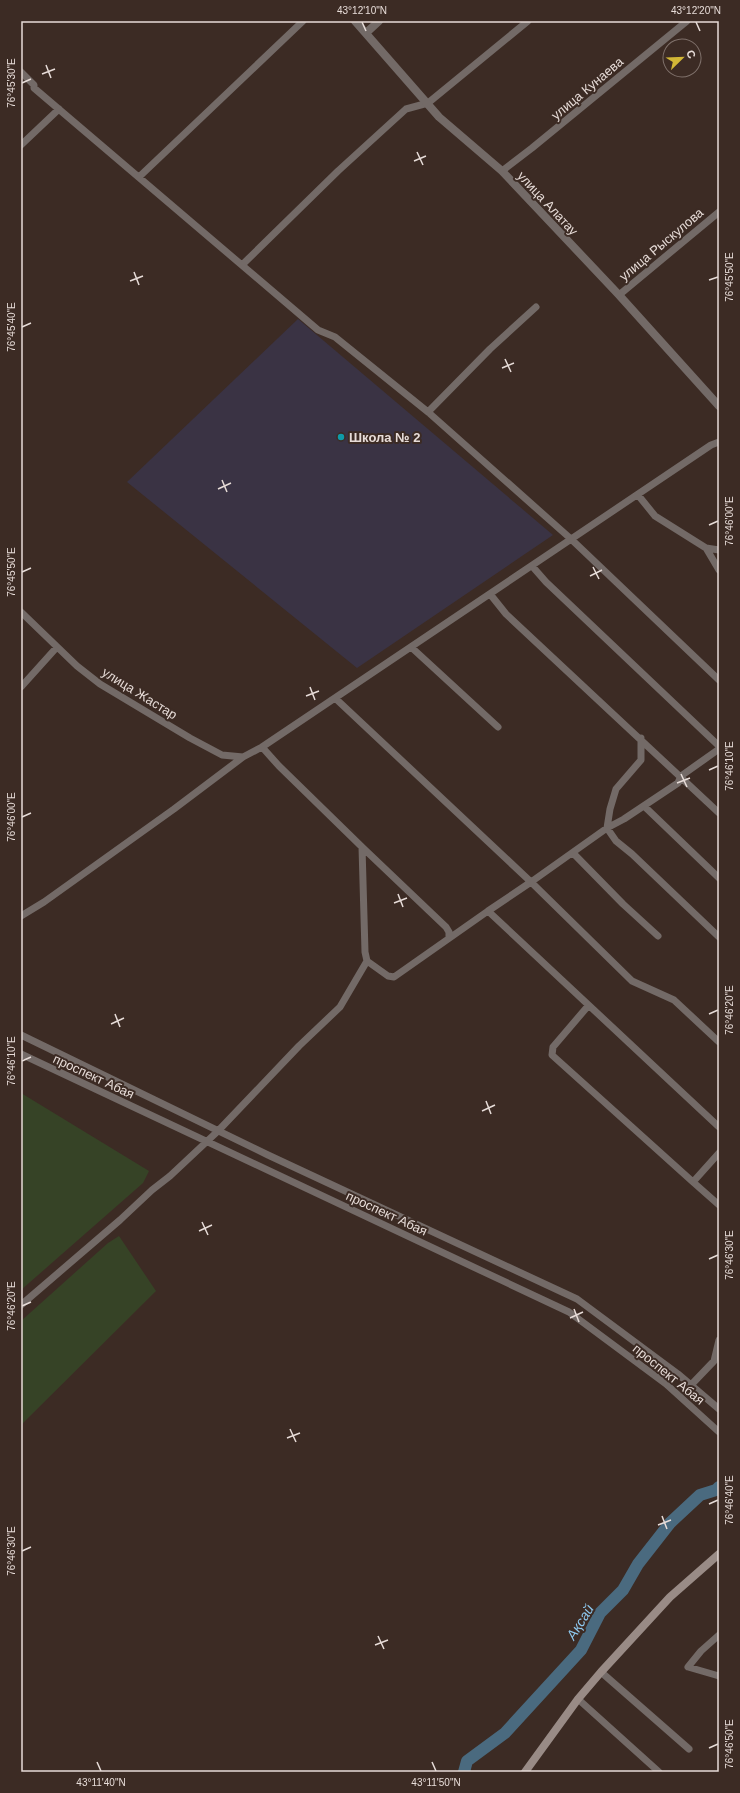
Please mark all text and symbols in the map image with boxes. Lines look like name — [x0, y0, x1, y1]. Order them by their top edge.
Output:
text: 43°12'10"N — [337, 5, 387, 16]
text: 43°12'20"N — [671, 5, 721, 16]
north arrow — [662, 38, 702, 78]
text: С — [684, 48, 698, 60]
street label: улица Кунаева — [548, 54, 627, 123]
text: 76°45'30"E — [6, 58, 17, 108]
street label: улица Алатау — [514, 168, 581, 239]
street label: улица Рыскулова — [616, 204, 707, 284]
text: 76°45'50"E — [724, 252, 735, 302]
text: 76°45'40"E — [6, 302, 17, 352]
place label: Школа № 2 — [349, 430, 420, 445]
marker: Школа № 2 — [336, 432, 346, 442]
text: 76°46'00"E — [724, 496, 735, 546]
text: 76°45'50"E — [6, 547, 17, 597]
street label: улица Жастар — [100, 664, 180, 722]
text: 76°46'10"E — [724, 741, 735, 791]
text: 76°46'00"E — [6, 792, 17, 842]
text: 76°46'20"E — [724, 985, 735, 1035]
text: 76°46'10"E — [6, 1036, 17, 1086]
street label: проспект Абая — [51, 1051, 137, 1102]
street label: проспект Абая — [344, 1188, 430, 1239]
text: 76°46'30"E — [724, 1230, 735, 1280]
text: 76°46'20"E — [6, 1281, 17, 1331]
street label: проспект Абая — [630, 1341, 708, 1408]
text: 76°46'40"E — [724, 1475, 735, 1525]
text: 76°46'30"E — [6, 1526, 17, 1576]
water label: Ақсай — [562, 1601, 597, 1643]
text: 76°46'50"E — [724, 1719, 735, 1769]
text: 43°11'40"N — [76, 1777, 126, 1788]
text: 43°11'50"N — [411, 1777, 461, 1788]

